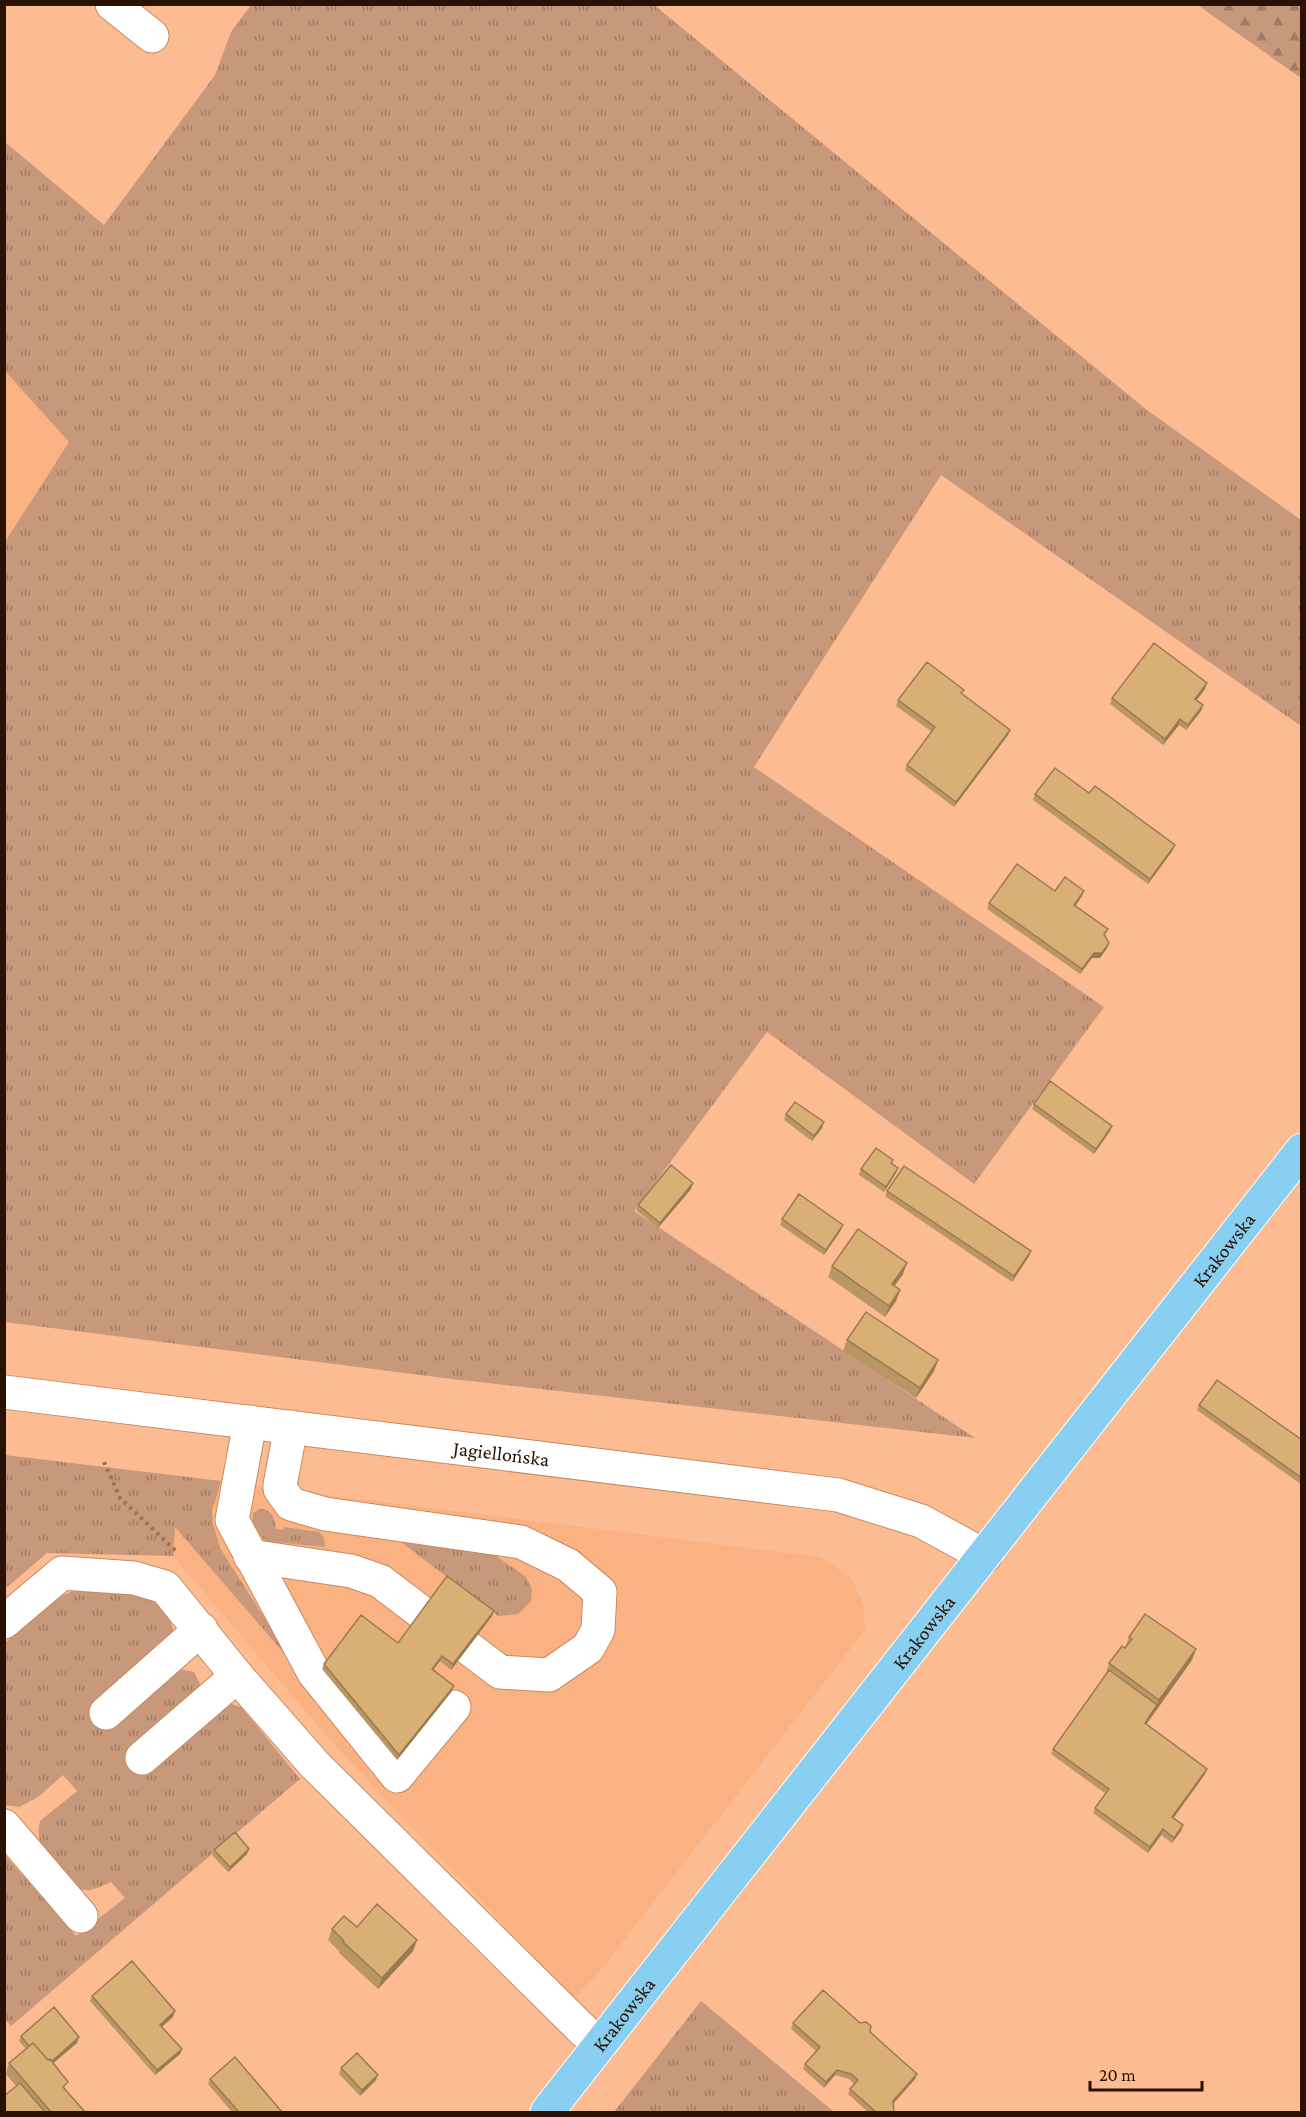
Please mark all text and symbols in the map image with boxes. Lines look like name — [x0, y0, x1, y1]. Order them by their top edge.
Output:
street label: Krakowska — [1188, 1208, 1259, 1291]
street label: Jagiellońska — [450, 1436, 551, 1470]
street label: Krakowska — [888, 1591, 959, 1674]
street label: Krakowska — [588, 1973, 659, 2056]
scale bar — [1090, 2054, 1202, 2092]
text: 20 m — [1099, 2065, 1136, 2085]

